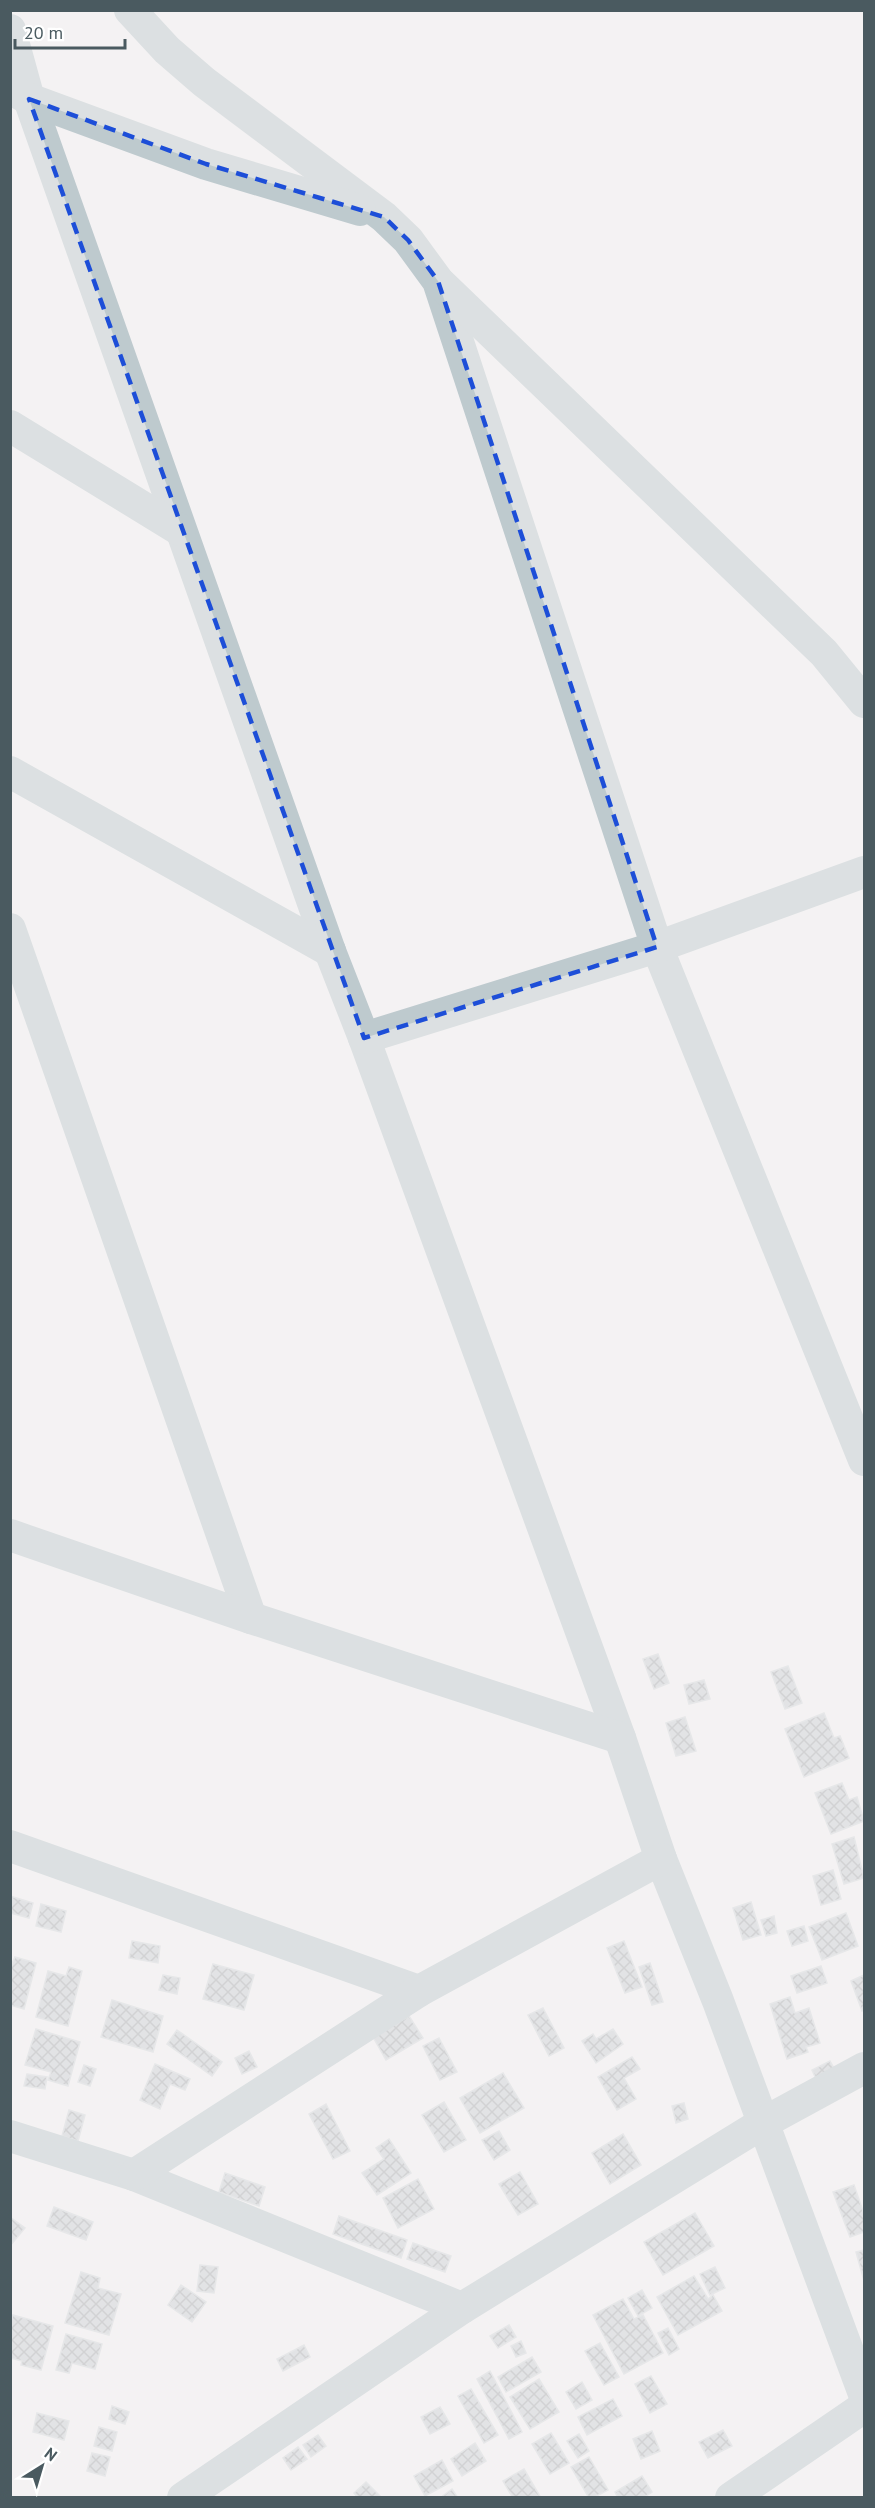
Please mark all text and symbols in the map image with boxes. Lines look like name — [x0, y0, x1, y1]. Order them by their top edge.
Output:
scale bar — [15, 12, 124, 50]
text: 20 m — [24, 21, 63, 44]
north arrow — [12, 2436, 72, 2496]
text: N — [41, 2443, 61, 2465]

